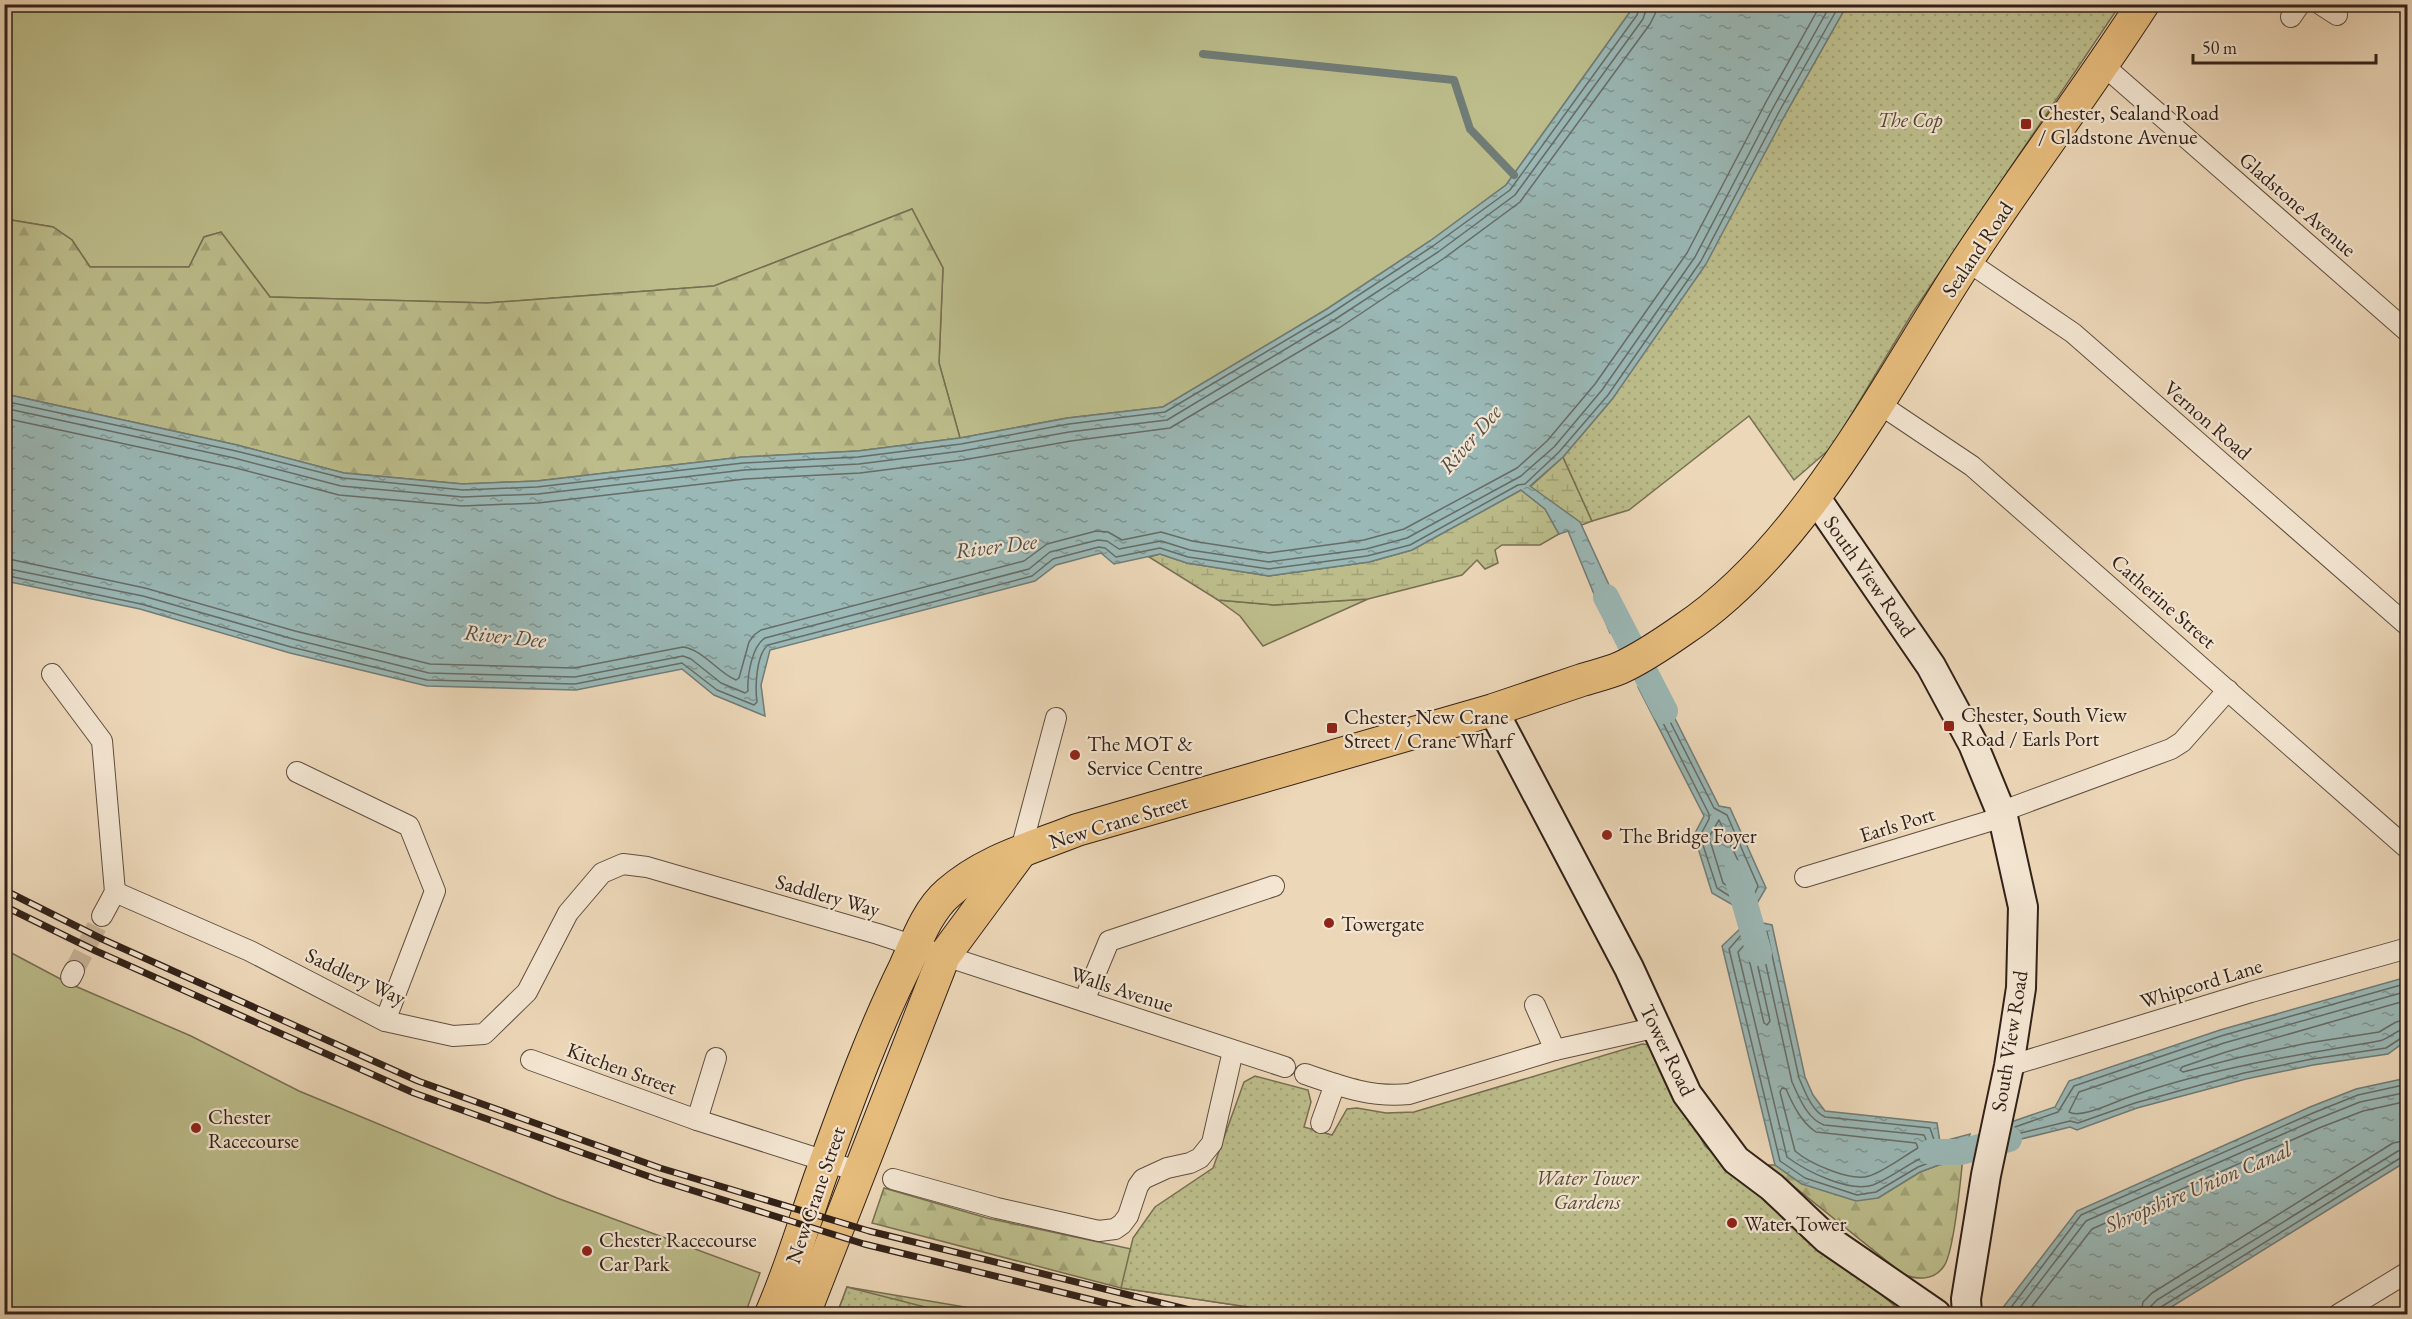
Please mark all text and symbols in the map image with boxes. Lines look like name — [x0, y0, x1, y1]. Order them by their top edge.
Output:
scale bar — [2193, 27, 2376, 65]
text: 50 m — [2202, 36, 2237, 59]
place label: Chester, Sealand Road / Gladstone Avenue — [2038, 99, 2220, 150]
park label: The Cop — [1877, 106, 1943, 133]
marker: Chester, Sealand Road / Gladstone Avenue — [2019, 117, 2033, 131]
street label: Gladstone Avenue — [2234, 146, 2362, 262]
street label: Sealand Road — [1935, 196, 2019, 302]
street label: Vernon Road — [2158, 374, 2258, 466]
water label: River Dee — [1432, 398, 1508, 480]
street label: South View Road — [1818, 510, 1922, 642]
water label: River Dee — [953, 527, 1039, 565]
street label: Catherine Street — [2106, 548, 2222, 654]
water label: River Dee — [463, 617, 548, 655]
place label: Chester, South View Road / Earls Port — [1961, 701, 2127, 752]
place label: Chester, New Crane Street / Crane Wharf — [1344, 703, 1515, 754]
marker: Chester, South View Road / Earls Port — [1942, 719, 1956, 733]
marker: Chester, New Crane Street / Crane Wharf — [1325, 721, 1339, 735]
place label: The MOT & Service Centre — [1087, 730, 1203, 781]
marker: The MOT & Service Centre — [1068, 748, 1082, 762]
street label: New Crane Street — [1046, 787, 1191, 855]
street label: Earls Port — [1856, 800, 1938, 848]
place label: The Bridge Foyer — [1619, 822, 1757, 849]
marker: The Bridge Foyer — [1600, 828, 1614, 842]
street label: Saddlery Way — [773, 867, 884, 923]
place label: Towergate — [1341, 910, 1424, 937]
marker: Towergate — [1322, 916, 1336, 930]
street label: Saddlery Way — [302, 941, 411, 1011]
street label: Whipcord Lane — [2137, 952, 2265, 1014]
street label: Walls Avenue — [1067, 960, 1177, 1018]
street label: South View Road — [1985, 968, 2034, 1113]
street label: Tower Road — [1634, 1000, 1702, 1101]
street label: Kitchen Street — [563, 1036, 681, 1100]
place label: Chester Racecourse — [208, 1103, 299, 1154]
marker: Chester Racecourse — [189, 1121, 203, 1135]
street label: New Crane Street — [779, 1122, 851, 1267]
water label: Shropshire Union Canal — [2099, 1134, 2296, 1240]
park label: Water Tower Gardens — [1535, 1164, 1640, 1215]
place label: Water Tower — [1744, 1210, 1847, 1237]
marker: Water Tower — [1725, 1216, 1739, 1230]
place label: Chester Racecourse Car Park — [599, 1226, 757, 1277]
marker: Chester Racecourse Car Park — [580, 1244, 594, 1258]

